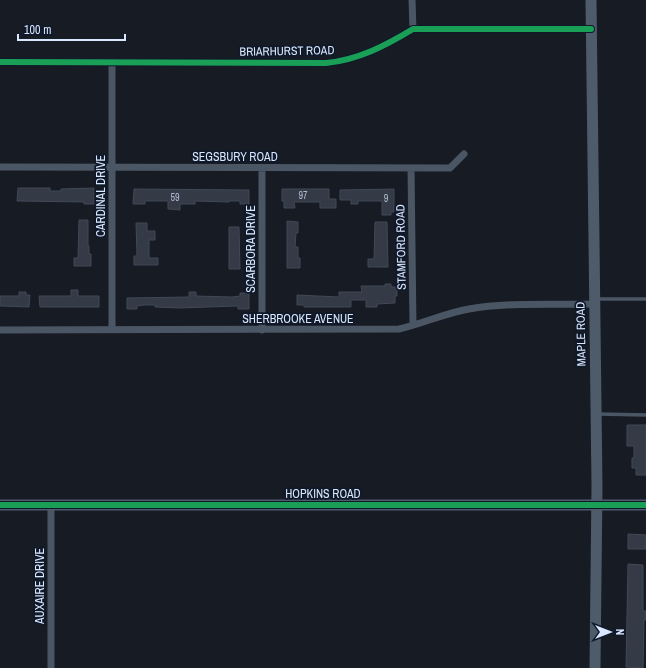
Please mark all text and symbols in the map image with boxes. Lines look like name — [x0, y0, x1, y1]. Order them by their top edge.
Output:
scale bar — [18, 16, 125, 42]
text: 100 m — [24, 22, 51, 38]
street label: BRIARHURST ROAD — [239, 42, 335, 60]
street label: SEGSBURY ROAD — [192, 149, 278, 165]
street label: CARDINAL DRIVE — [93, 155, 109, 237]
house number: 97 — [298, 189, 308, 202]
house number: 59 — [170, 191, 180, 204]
house number: 9 — [384, 192, 389, 205]
street label: STAMFORD ROAD — [392, 204, 410, 290]
street label: SCARBORA DRIVE — [243, 205, 259, 293]
street label: MAPLE ROAD — [572, 302, 590, 366]
street label: SHERBROOKE AVENUE — [242, 311, 354, 327]
street label: HOPKINS ROAD — [285, 486, 361, 502]
street label: AUXAIRE DRIVE — [32, 548, 48, 625]
north arrow — [590, 612, 630, 652]
text: N — [613, 629, 627, 635]

